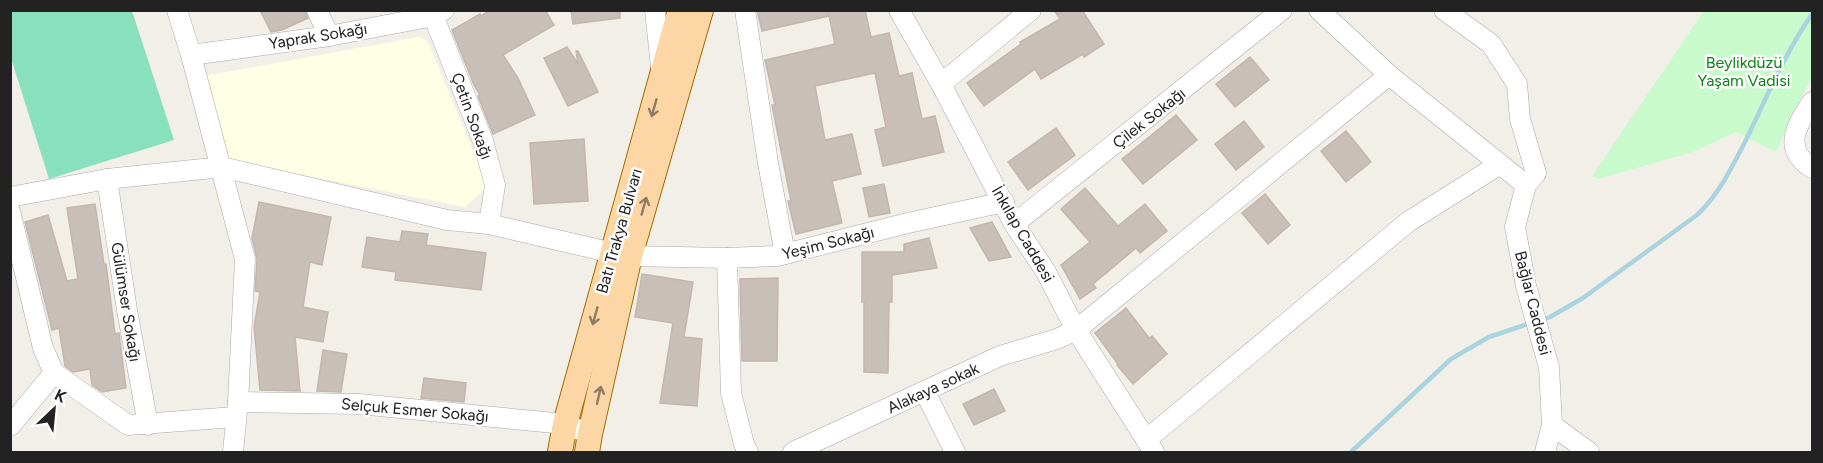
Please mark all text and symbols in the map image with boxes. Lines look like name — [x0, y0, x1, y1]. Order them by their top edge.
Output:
street label: Yaprak Sokağı — [267, 19, 369, 53]
park label: Beylikdüzü Yaşam Vadisi — [1698, 53, 1790, 90]
street label: Çetin Sokağı — [448, 70, 496, 162]
street label: Çilek Sokağı — [1109, 84, 1189, 152]
one-way arrow — [647, 98, 659, 117]
street label: Batı Trakya Bulvarı — [592, 166, 646, 296]
street label: İnkılap Caddesi — [988, 182, 1058, 286]
one-way arrow — [639, 197, 650, 216]
street label: Yeşim Sokağı — [780, 222, 876, 264]
street label: Gülümser Sokağı — [107, 241, 145, 363]
street label: Bağlar Caddesi — [1511, 249, 1555, 357]
one-way arrow — [589, 306, 601, 325]
street label: Alakaya sokak — [884, 358, 982, 417]
north arrow — [24, 379, 84, 439]
text: K — [51, 385, 70, 407]
one-way arrow — [593, 386, 605, 405]
street label: Selçuk Esmer Sokağı — [340, 394, 490, 426]

